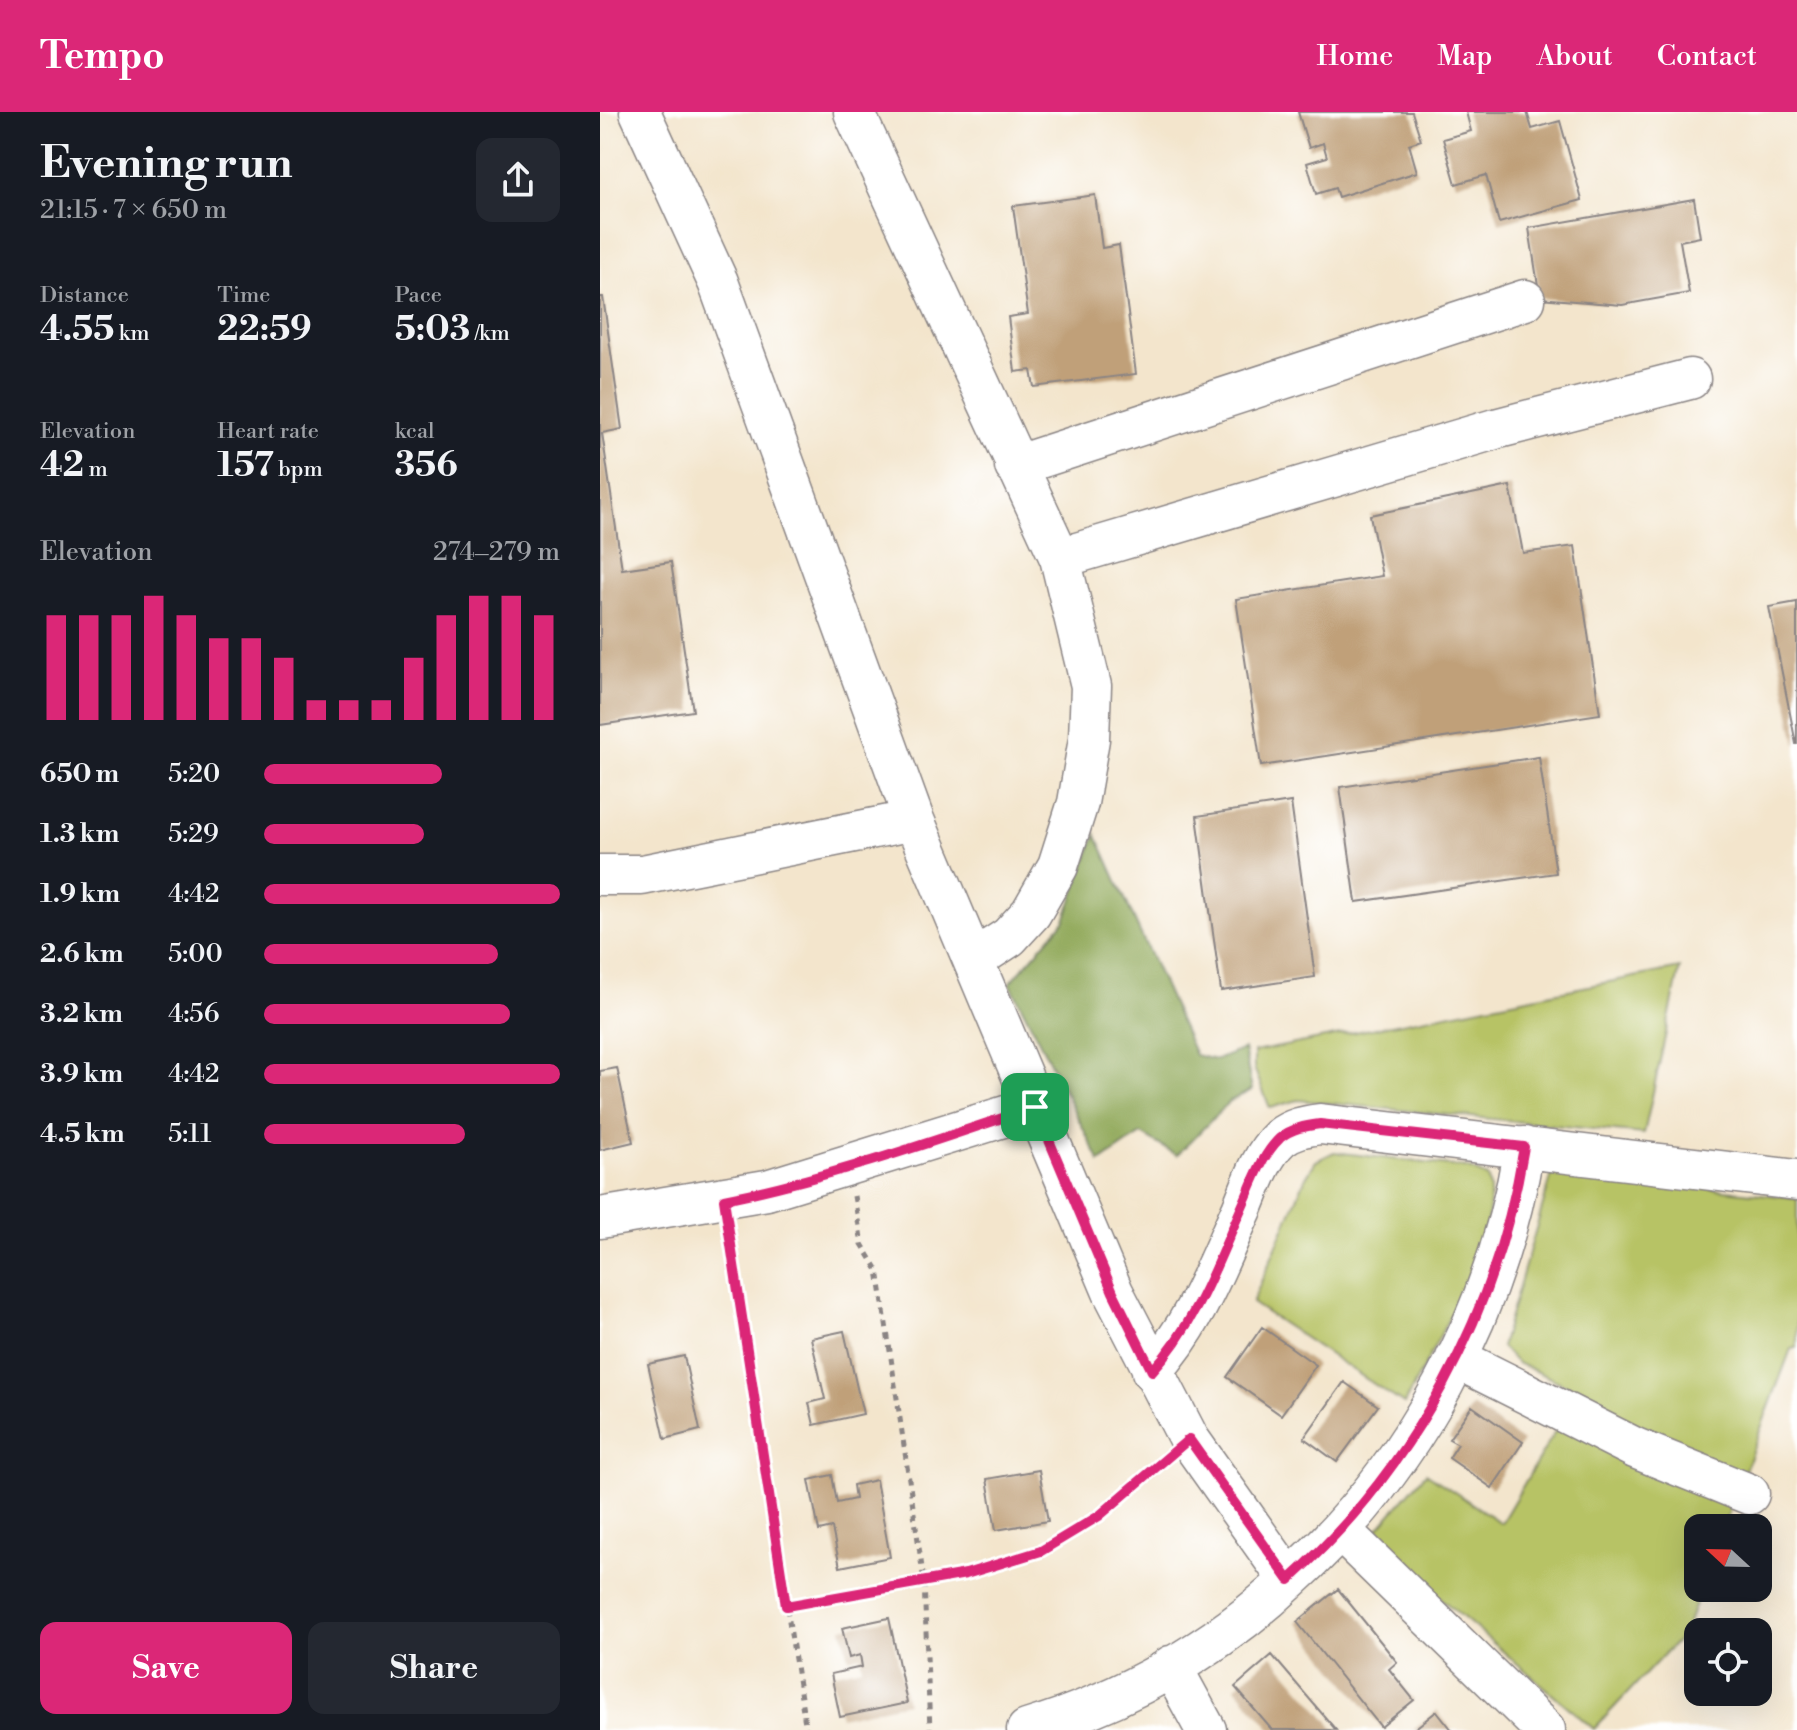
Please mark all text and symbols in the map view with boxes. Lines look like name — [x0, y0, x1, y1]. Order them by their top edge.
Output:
text: Tempo — [40, 33, 165, 80]
text: Home — [1317, 39, 1393, 74]
text: Map — [1437, 39, 1492, 74]
text: About — [1536, 39, 1613, 74]
text: Contact — [1657, 39, 1757, 74]
text: Evening run — [40, 136, 293, 191]
button: share — [476, 138, 560, 222]
text: 21:15 · 7 × 650 m — [40, 194, 227, 226]
text: Distance — [40, 282, 129, 309]
text: Time — [217, 282, 270, 309]
text: Pace — [395, 282, 442, 309]
text: 4.55 — [40, 309, 114, 351]
text: 22:59 — [217, 309, 312, 351]
text: 5:03 — [395, 309, 470, 351]
text: km — [114, 320, 150, 347]
text: /km — [470, 320, 510, 347]
text: Elevation — [40, 418, 135, 445]
text: Heart rate — [217, 418, 319, 445]
text: kcal — [395, 418, 435, 445]
text: 42 — [40, 445, 84, 487]
text: 157 — [217, 445, 274, 487]
text: 356 — [395, 445, 458, 487]
text: m — [84, 456, 108, 483]
text: bpm — [274, 456, 323, 483]
text: Elevation — [40, 536, 153, 568]
text: 274–279 m — [433, 536, 560, 568]
text: 650 m — [40, 758, 119, 790]
text: 5:20 — [168, 758, 220, 790]
text: 1.3 km — [40, 818, 119, 850]
text: 5:29 — [168, 818, 219, 850]
text: 1.9 km — [40, 878, 120, 910]
text: 4:42 — [168, 878, 220, 910]
text: 2.6 km — [40, 938, 124, 970]
text: 5:00 — [168, 938, 223, 970]
text: 3.2 km — [40, 998, 123, 1030]
text: 4:56 — [168, 998, 219, 1030]
text: 3.9 km — [40, 1058, 123, 1090]
text: 4:42 — [168, 1058, 220, 1090]
pin — [1001, 1073, 1069, 1141]
icon: arrive — [1013, 1085, 1057, 1129]
text: 4.5 km — [40, 1118, 125, 1150]
text: 5:11 — [168, 1118, 211, 1150]
north arrow — [1684, 1514, 1772, 1602]
map controls — [1684, 1514, 1772, 1706]
button: locate — [1684, 1618, 1772, 1706]
button: Save — [40, 1622, 292, 1714]
button: Share — [308, 1622, 560, 1714]

